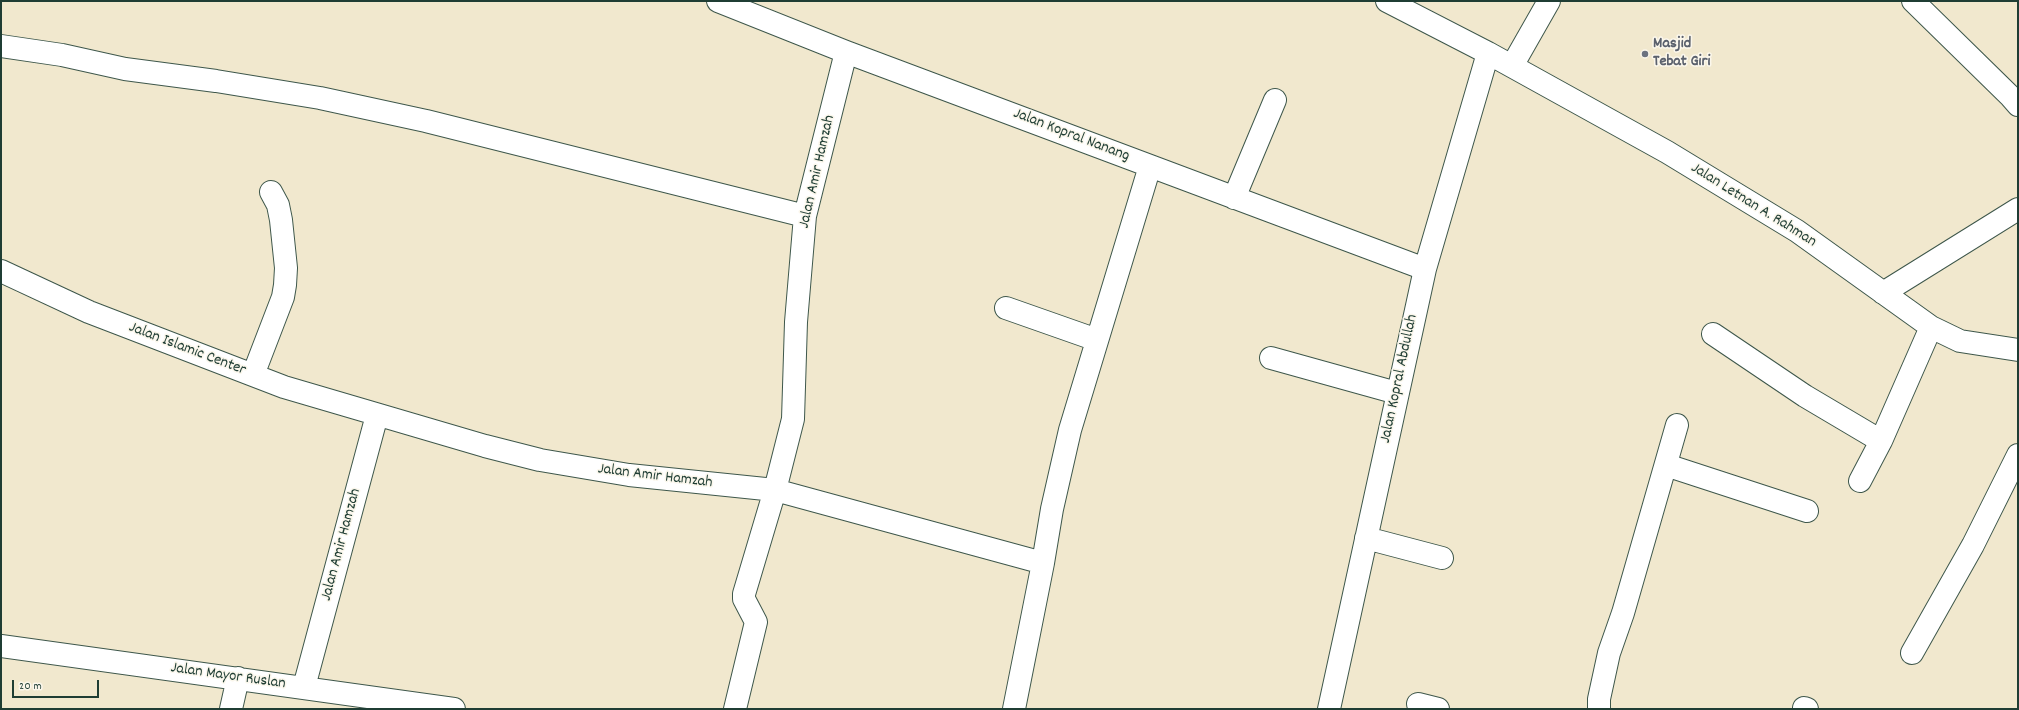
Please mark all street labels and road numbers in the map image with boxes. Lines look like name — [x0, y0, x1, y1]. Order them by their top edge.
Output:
street label: Jalan Kopral Nanang — [1010, 105, 1132, 167]
street label: Jalan Amir Hamzah — [796, 114, 840, 230]
street label: Jalan Letnan A. Rahman — [1687, 160, 1819, 252]
street label: Jalan Kopral Abdullah — [1377, 313, 1423, 445]
street label: Jalan Islamic Center — [126, 319, 248, 381]
street label: Jalan Amir Hamzah — [596, 460, 714, 494]
street label: Jalan Amir Hamzah — [318, 487, 366, 603]
street label: Jalan Mayor Ruslan — [169, 659, 287, 695]

